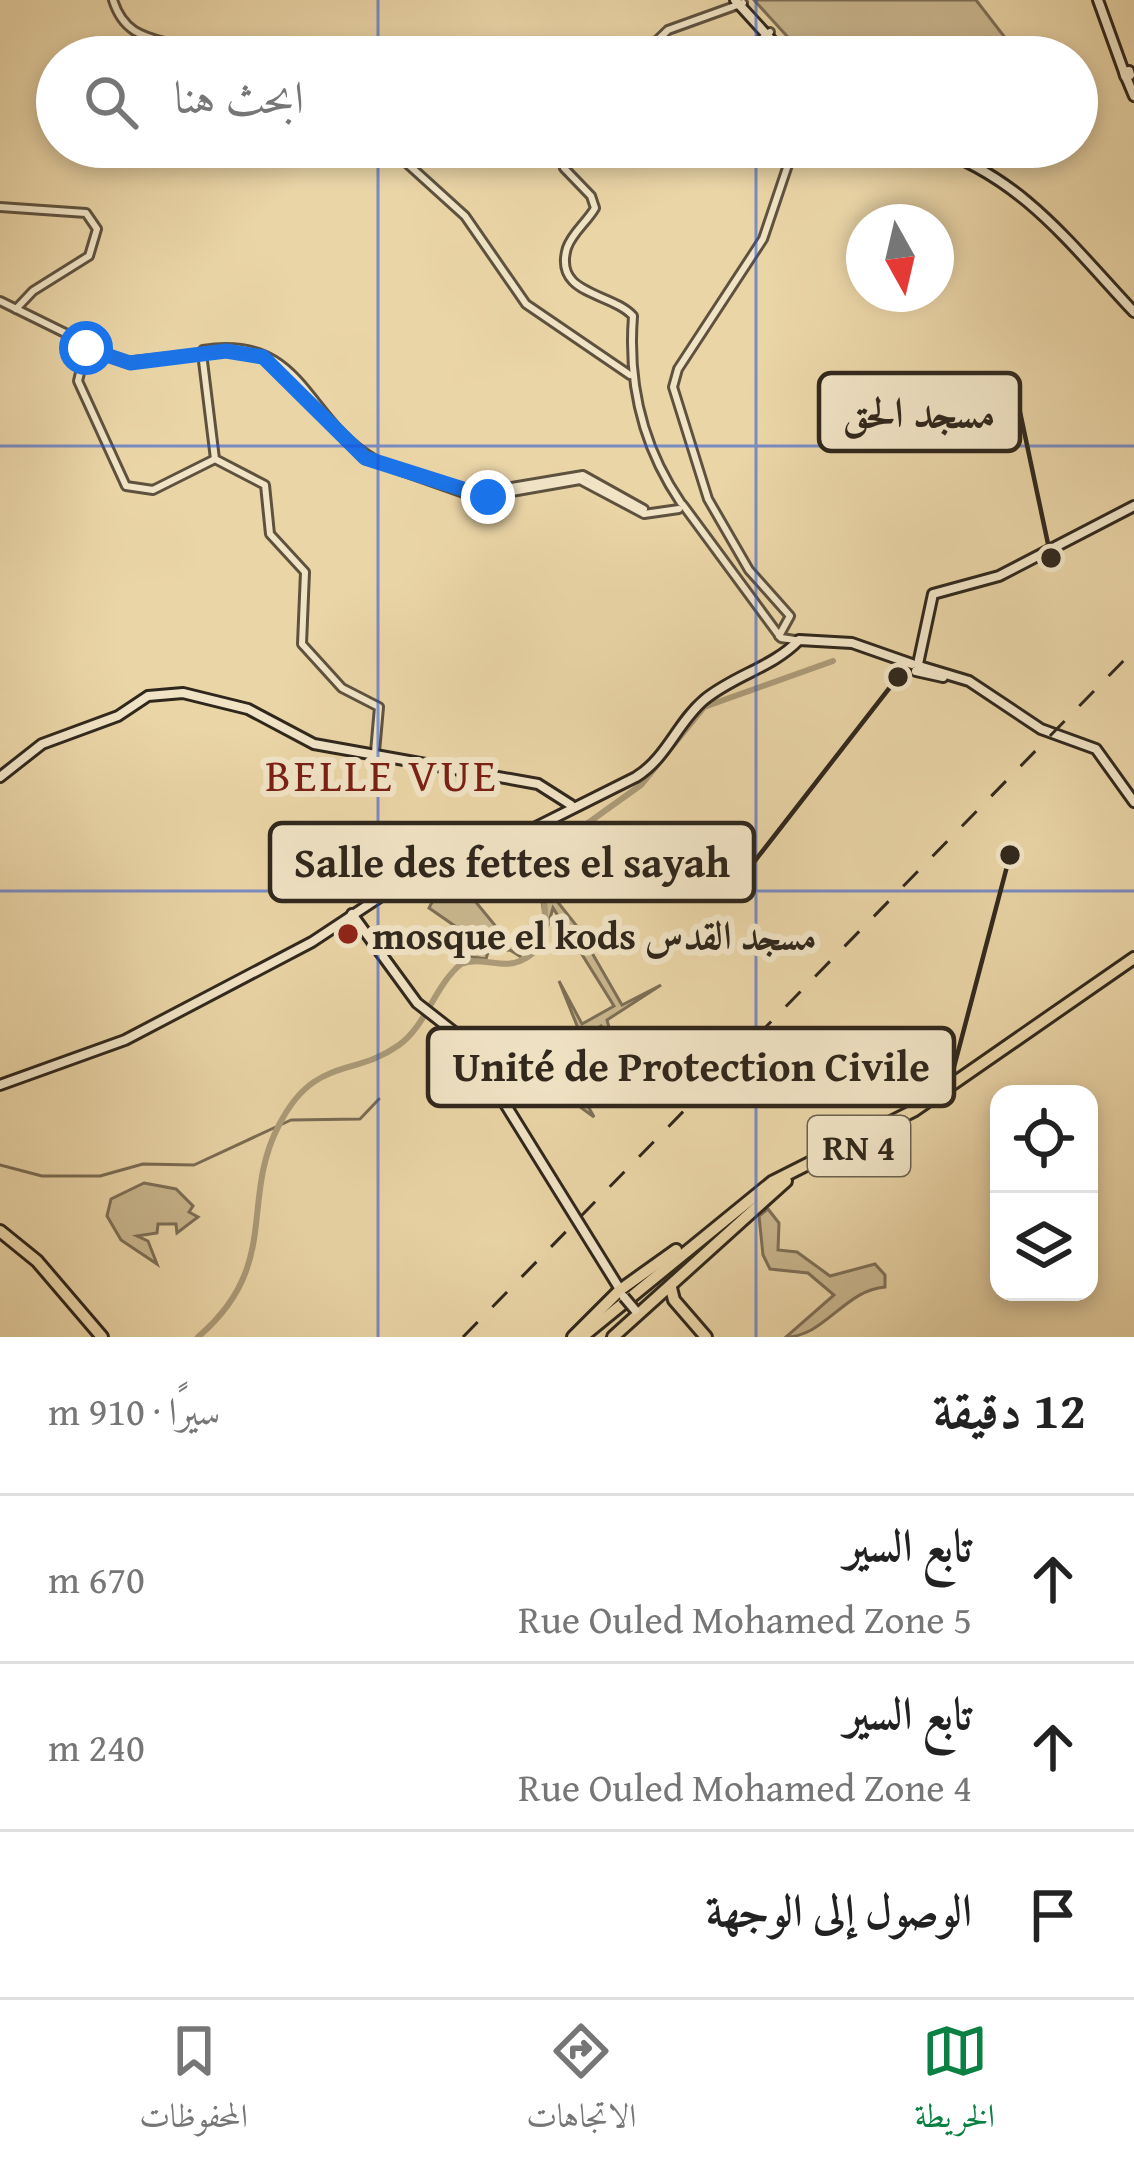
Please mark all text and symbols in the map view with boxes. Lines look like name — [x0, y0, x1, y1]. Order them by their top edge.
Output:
search box — [36, 36, 1098, 168]
text: ابحث هنا — [174, 64, 304, 129]
icon: search — [78, 69, 144, 135]
north arrow — [846, 204, 954, 312]
route start — [59, 321, 113, 375]
callout: مسجد الحق — [819, 373, 1020, 451]
text: مسجد الحق — [843, 381, 995, 442]
route end — [461, 470, 515, 524]
district label: BELLE VUE — [265, 742, 499, 807]
callout: Salle des fettes el sayah — [270, 823, 754, 901]
text: Salle des fettes el sayah — [294, 831, 730, 892]
place label: mosque el kods مسجد القدس — [372, 906, 817, 963]
marker: mosque el kods مسجد القدس — [335, 921, 361, 947]
callout: Unité de Protection Civile — [428, 1028, 954, 1106]
text: Unité de Protection Civile — [452, 1035, 930, 1096]
map controls — [990, 1085, 1098, 1301]
button: locate — [990, 1085, 1098, 1193]
road number: RN 4 — [808, 1116, 910, 1176]
button: layers — [990, 1193, 1098, 1301]
text: 12 دقيقة — [933, 1372, 1086, 1447]
text: سيرًا · 910 m — [48, 1382, 220, 1439]
text: تابع السير — [845, 1512, 972, 1577]
icon: ahead — [1020, 1546, 1086, 1612]
text: 670 m — [48, 1550, 145, 1607]
text: Rue Ouled Mohamed Zone 5 — [518, 1590, 972, 1647]
text: تابع السير — [845, 1680, 972, 1745]
icon: ahead — [1020, 1714, 1086, 1780]
text: 240 m — [48, 1718, 145, 1775]
text: Rue Ouled Mohamed Zone 4 — [518, 1758, 972, 1815]
text: الوصول إلى الوجهة — [706, 1877, 972, 1942]
icon: arrive — [1020, 1882, 1086, 1948]
tab: المحفوظات — [139, 2018, 248, 2148]
tab: الاتجاهات — [526, 2018, 636, 2148]
tab: الخريطة — [915, 2018, 995, 2148]

